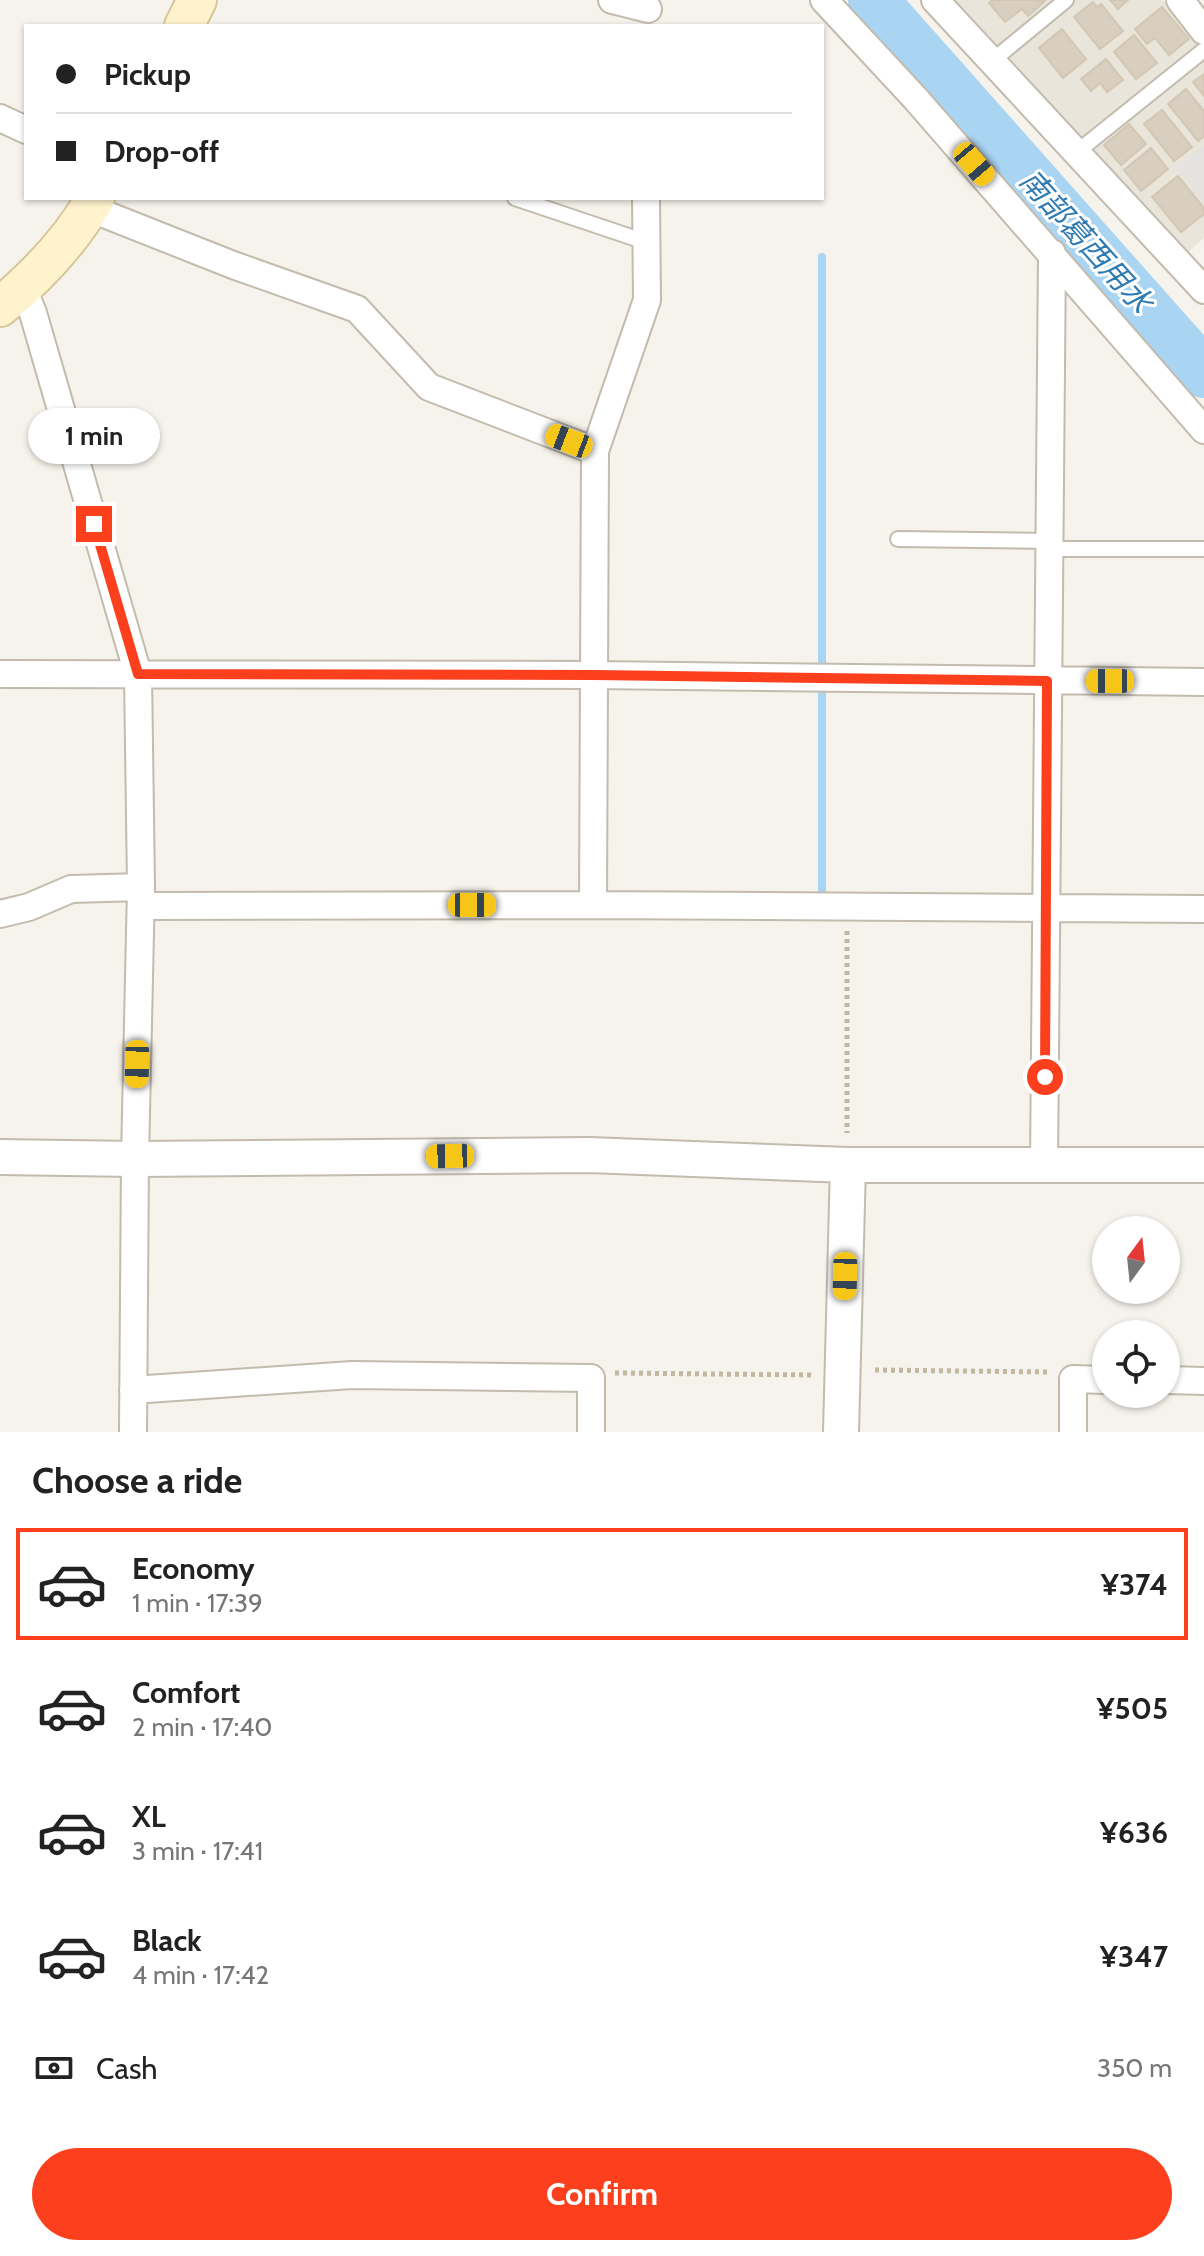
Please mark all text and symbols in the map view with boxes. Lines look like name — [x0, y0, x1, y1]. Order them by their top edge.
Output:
text: Pickup — [104, 56, 191, 93]
text: Drop-off — [104, 133, 219, 170]
car — [949, 138, 999, 190]
water label: 南部葛西用水 — [1012, 162, 1162, 322]
callout: 1 min — [28, 408, 160, 464]
text: 1 min — [65, 420, 123, 452]
car — [542, 421, 596, 461]
route end — [76, 506, 112, 542]
car — [1086, 669, 1134, 693]
car — [448, 893, 496, 917]
car — [125, 1040, 149, 1088]
route start — [1027, 1059, 1063, 1095]
car — [426, 1144, 474, 1168]
north arrow — [1092, 1216, 1180, 1304]
map controls — [1092, 1216, 1180, 1408]
car — [833, 1252, 857, 1300]
button: locate — [1092, 1320, 1180, 1408]
text: Choose a ride — [32, 1458, 242, 1502]
icon: car — [36, 1548, 108, 1620]
text: Economy — [132, 1550, 255, 1587]
text: ¥374 — [1101, 1566, 1168, 1603]
text: 1 min · 17:39 — [132, 1587, 263, 1619]
icon: car — [36, 1672, 108, 1744]
text: Comfort — [132, 1674, 240, 1711]
text: ¥505 — [1096, 1690, 1168, 1727]
text: 2 min · 17:40 — [132, 1711, 272, 1743]
icon: car — [36, 1796, 108, 1868]
text: XL — [132, 1798, 166, 1835]
text: ¥636 — [1100, 1814, 1168, 1851]
text: 3 min · 17:41 — [132, 1835, 263, 1867]
icon: car — [36, 1920, 108, 1992]
text: Black — [132, 1922, 202, 1959]
text: ¥347 — [1100, 1938, 1168, 1975]
text: 4 min · 17:42 — [132, 1959, 269, 1991]
icon: cash — [32, 2046, 76, 2090]
text: Cash — [96, 2050, 158, 2087]
text: 350 m — [1097, 2052, 1172, 2084]
button: Confirm — [32, 2148, 1172, 2240]

